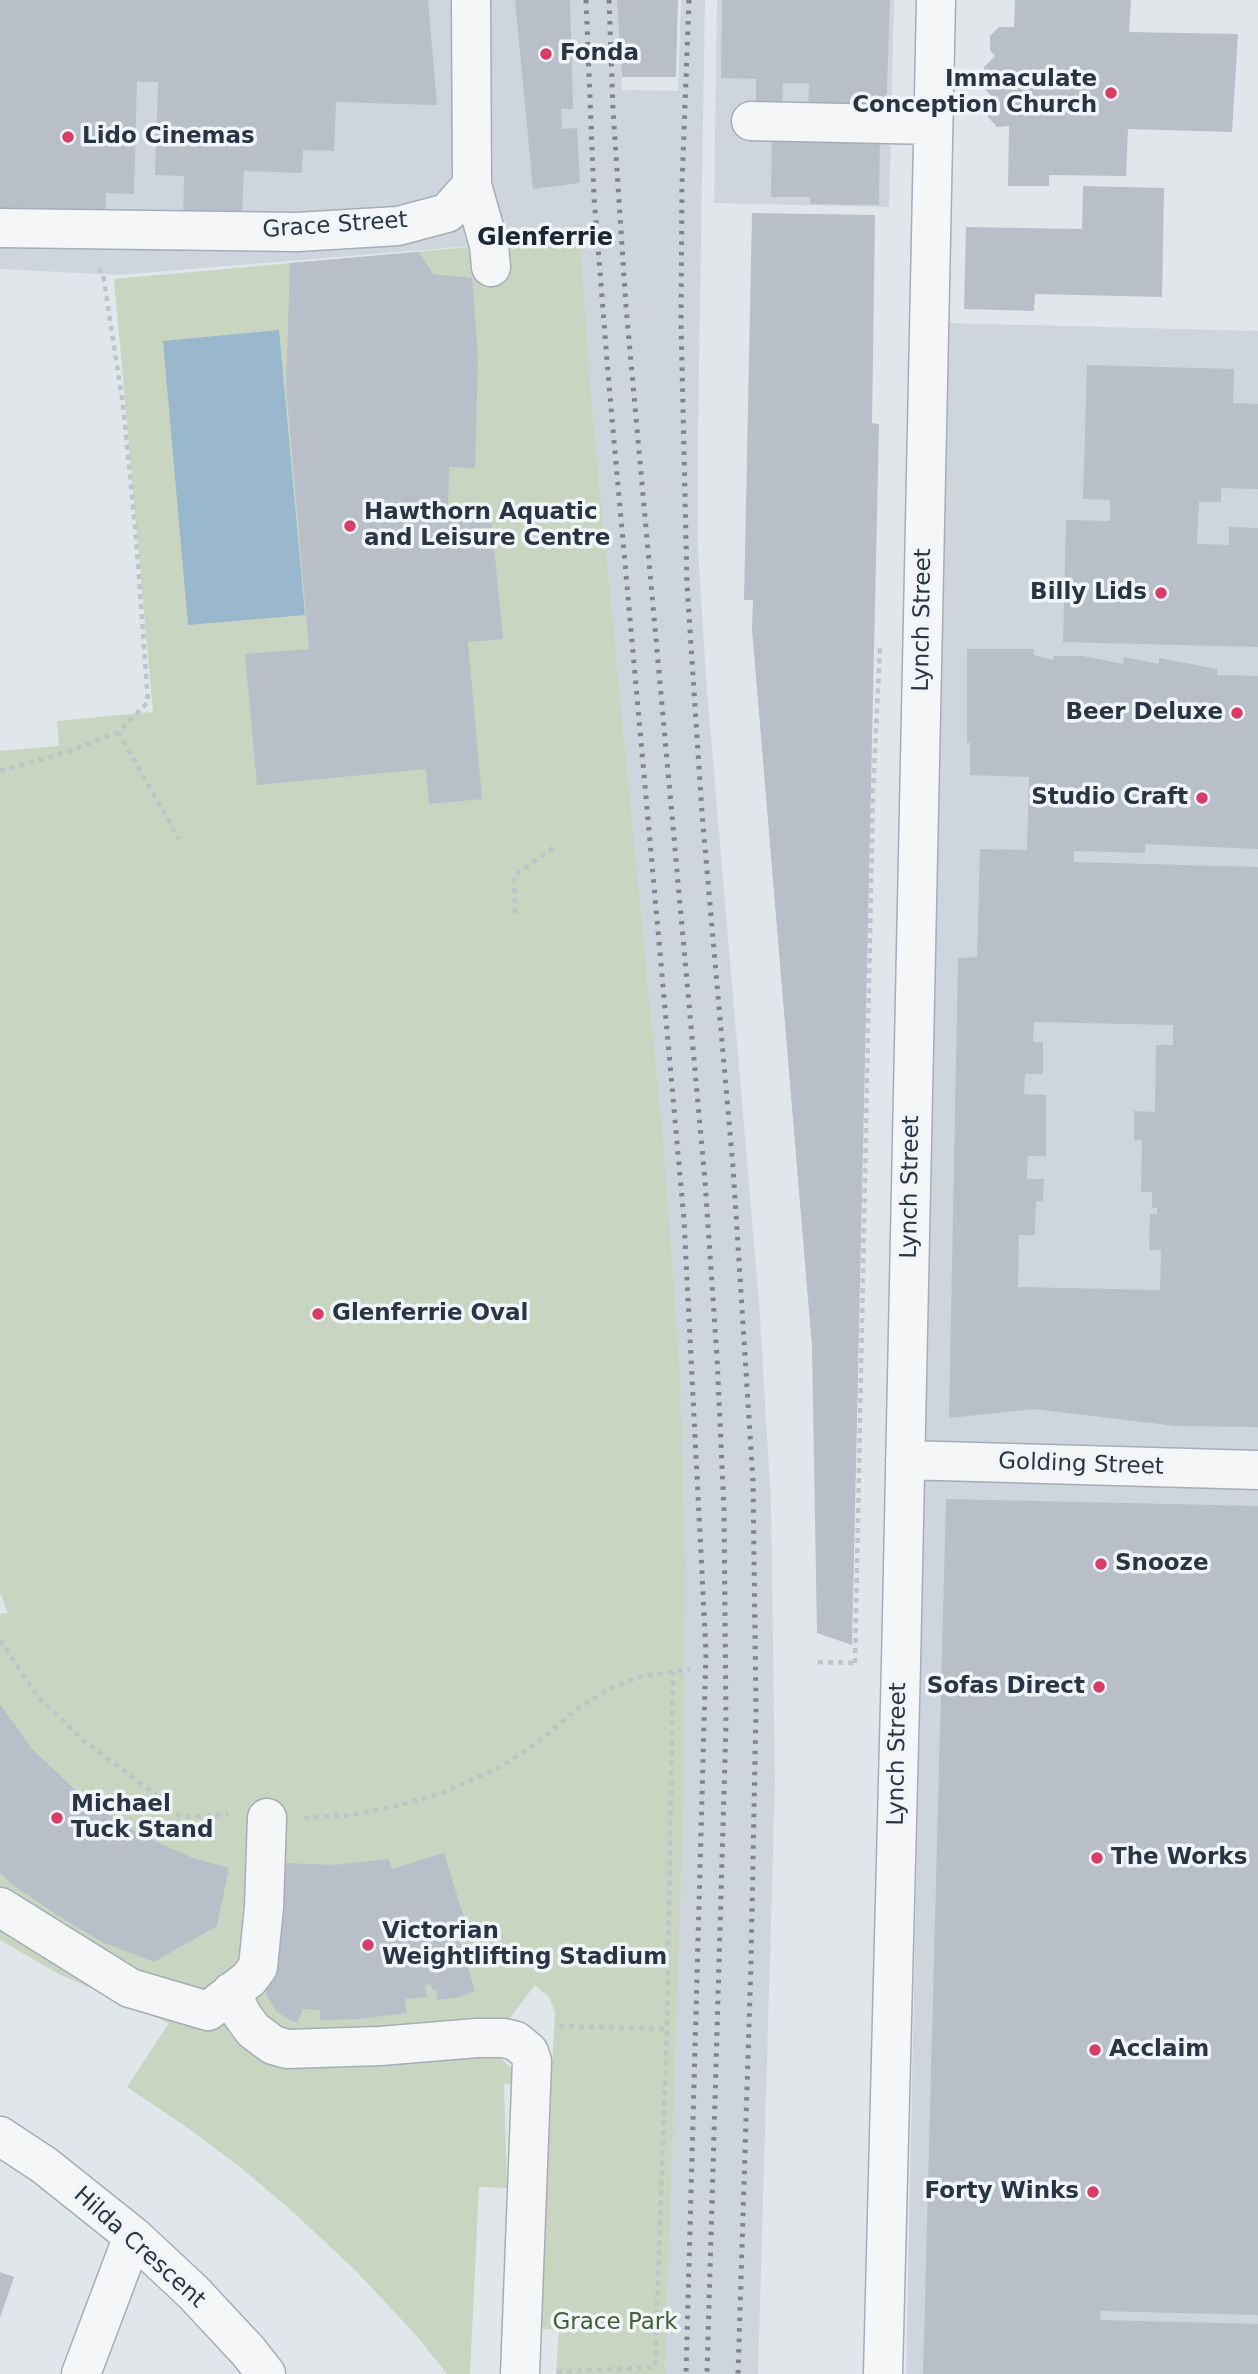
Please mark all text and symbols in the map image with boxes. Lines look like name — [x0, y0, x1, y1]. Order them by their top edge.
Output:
place label: Fonda — [560, 40, 639, 68]
marker: Fonda — [538, 46, 554, 62]
place label: Immaculate Conception Church — [852, 66, 1097, 120]
marker: Immaculate Conception Church — [1103, 85, 1119, 101]
place label: Lido Cinemas — [82, 123, 255, 151]
marker: Lido Cinemas — [60, 129, 76, 145]
street label: Grace Street — [262, 207, 408, 245]
district label: Glenferrie — [477, 225, 613, 253]
place label: Hawthorn Aquatic and Leisure Centre — [364, 499, 610, 553]
marker: Hawthorn Aquatic and Leisure Centre — [342, 518, 358, 534]
street label: Lynch Street — [908, 548, 938, 692]
place label: Billy Lids — [1030, 579, 1147, 607]
marker: Billy Lids — [1153, 585, 1169, 601]
place label: Beer Deluxe — [1066, 699, 1223, 727]
marker: Beer Deluxe — [1229, 705, 1245, 721]
place label: Studio Craft — [1031, 784, 1188, 812]
marker: Studio Craft — [1194, 790, 1210, 806]
street label: Lynch Street — [896, 1115, 926, 1259]
place label: Glenferrie Oval — [332, 1300, 528, 1328]
marker: Glenferrie Oval — [310, 1306, 326, 1322]
street label: Golding Street — [998, 1448, 1164, 1482]
place label: Snooze — [1115, 1550, 1209, 1578]
marker: Snooze — [1093, 1556, 1109, 1572]
place label: Sofas Direct — [927, 1673, 1085, 1701]
marker: Sofas Direct — [1091, 1679, 1107, 1695]
street label: Lynch Street — [883, 1682, 913, 1826]
place label: Michael Tuck Stand — [71, 1791, 213, 1845]
marker: Michael Tuck Stand — [49, 1810, 65, 1826]
place label: The Works — [1111, 1844, 1247, 1872]
marker: The Works — [1089, 1850, 1105, 1866]
place label: Victorian Weightlifting Stadium — [382, 1918, 667, 1972]
marker: Victorian Weightlifting Stadium — [360, 1937, 376, 1953]
place label: Acclaim — [1109, 2036, 1209, 2064]
marker: Acclaim — [1087, 2042, 1103, 2058]
place label: Forty Winks — [924, 2178, 1079, 2206]
street label: Hilda Crescent — [67, 2182, 211, 2314]
marker: Forty Winks — [1085, 2184, 1101, 2200]
park label: Grace Park — [552, 2309, 678, 2337]

